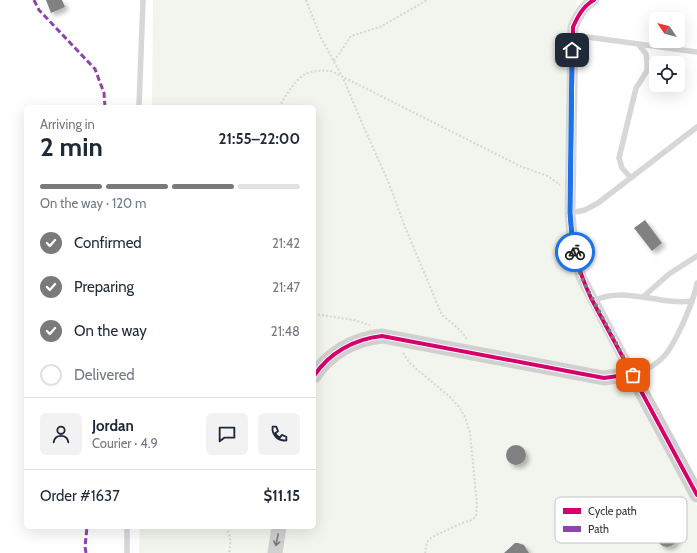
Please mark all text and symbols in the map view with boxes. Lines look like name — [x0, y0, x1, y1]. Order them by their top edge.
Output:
north arrow — [649, 12, 685, 48]
map controls — [649, 12, 685, 92]
pin — [555, 33, 589, 67]
icon: home — [561, 39, 583, 61]
button: locate — [649, 56, 685, 92]
text: Arriving in — [40, 116, 95, 132]
text: 21:55–22:00 — [219, 130, 300, 148]
text: 2 min — [40, 131, 103, 163]
text: On the way · 120 m — [40, 195, 146, 211]
icon: check — [40, 232, 62, 254]
courier — [555, 232, 595, 272]
text: Confirmed — [74, 234, 142, 252]
text: 21:42 — [272, 235, 300, 251]
icon: bike — [564, 241, 586, 263]
icon: check — [40, 276, 62, 298]
text: Preparing — [74, 278, 134, 296]
text: 21:47 — [272, 279, 300, 295]
icon: check — [40, 320, 62, 342]
text: On the way — [74, 322, 147, 340]
text: 21:48 — [271, 323, 300, 339]
pin — [616, 358, 650, 392]
icon: bag — [622, 364, 644, 386]
text: Delivered — [74, 366, 135, 384]
button: person — [40, 413, 82, 455]
button: chat — [206, 413, 248, 455]
button: phone — [258, 413, 300, 455]
text: Jordan — [92, 417, 134, 435]
text: Courier · 4.9 — [92, 435, 158, 451]
text: Order #1637 — [40, 487, 120, 505]
text: $11.15 — [264, 487, 300, 505]
legend — [555, 497, 687, 543]
text: Cycle path — [588, 504, 637, 518]
text: Path — [588, 522, 609, 536]
one-way arrow — [273, 533, 281, 546]

